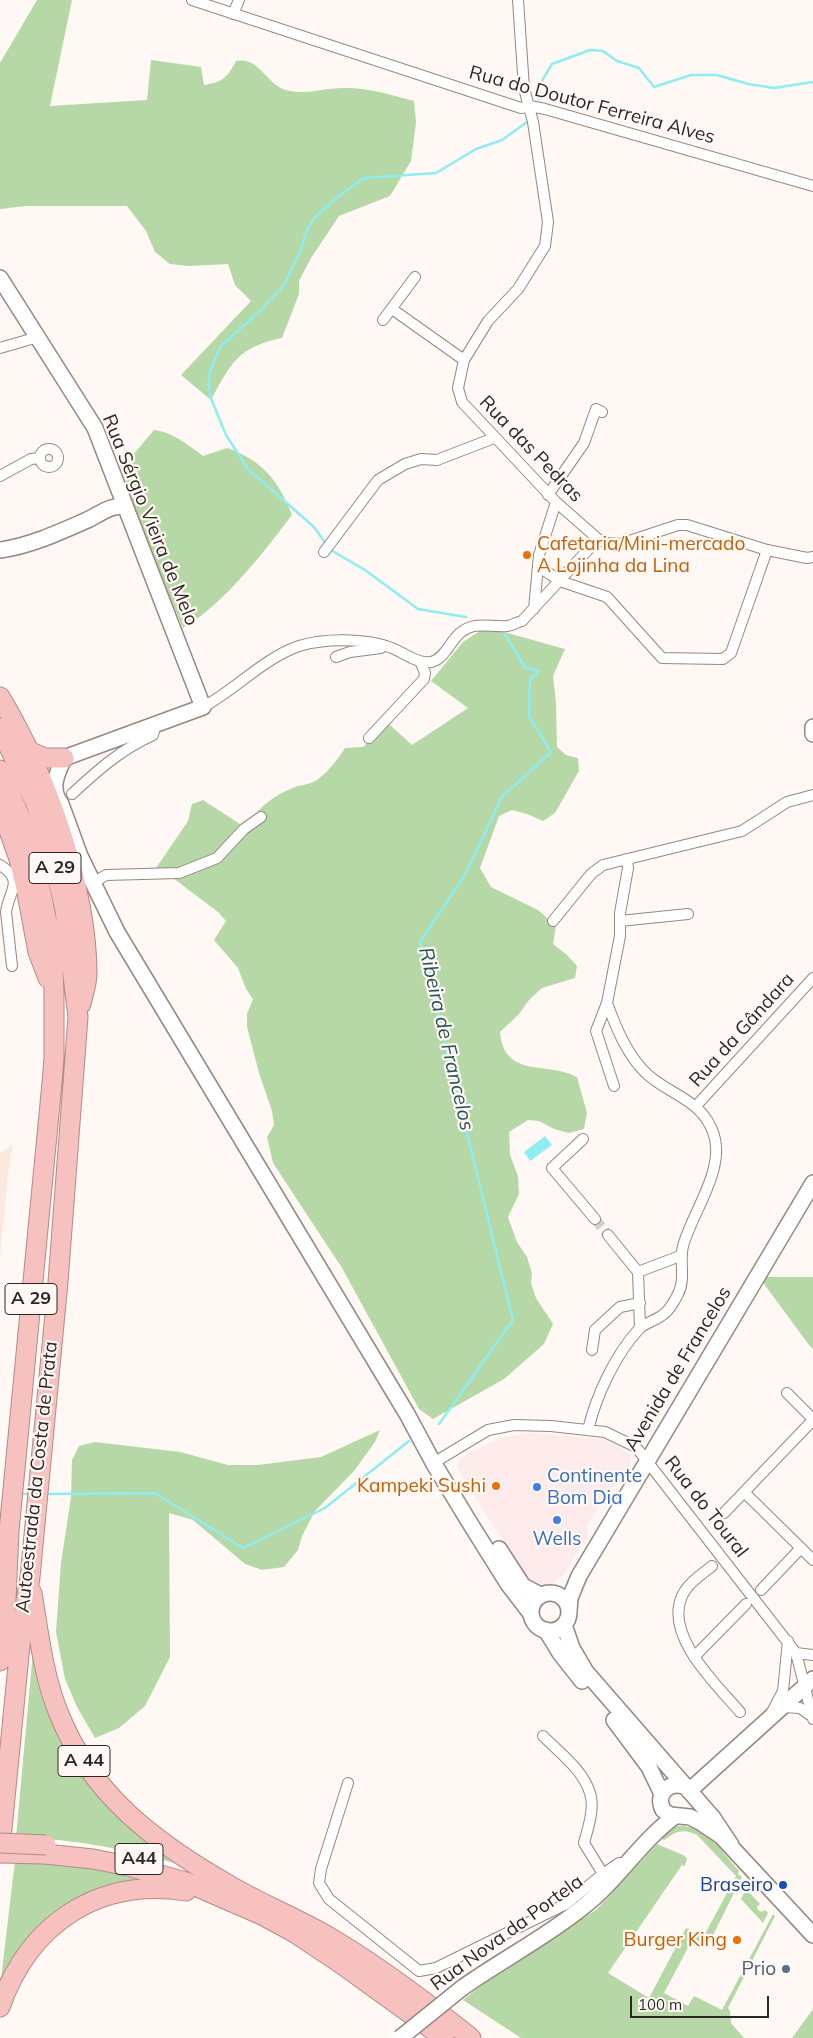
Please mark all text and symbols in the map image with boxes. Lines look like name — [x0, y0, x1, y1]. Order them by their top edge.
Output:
street label: Rua do Doutor Ferreira Alves — [467, 61, 717, 149]
street label: Rua das Pedras — [475, 391, 587, 507]
street label: Rua Sérgio Vieira de Melo — [97, 411, 203, 629]
place label: Cafetaria/Mini-mercado A Lojinha da Lina — [537, 533, 745, 577]
marker: Cafetaria/Mini-mercado A Lojinha da Lina — [521, 549, 533, 561]
road number: A 29 — [29, 852, 81, 884]
water label: Ribeira de Francelos — [413, 945, 479, 1133]
street label: Rua da Gândara — [685, 968, 799, 1092]
street label: Avenida de Francelos — [620, 1283, 736, 1455]
road number: A 29 — [5, 1284, 57, 1315]
street label: Autoestrada da Costa de Prata — [11, 1340, 63, 1614]
street label: Rua do Toural — [659, 1452, 753, 1562]
place label: Continente Bom Dia — [547, 1465, 642, 1509]
place label: Kampeki Sushi — [357, 1475, 486, 1497]
marker: Kampeki Sushi — [490, 1480, 502, 1492]
marker: Continente Bom Dia — [531, 1481, 543, 1493]
marker: Wells — [551, 1514, 563, 1526]
place label: Wells — [533, 1528, 581, 1550]
road number: A 44 — [58, 1745, 110, 1776]
road number: A44 — [115, 1844, 163, 1875]
street label: Rua Nova da Portela — [427, 1870, 587, 1996]
place label: Braseiro — [700, 1874, 773, 1896]
marker: Braseiro — [777, 1879, 789, 1891]
place label: Burger King — [624, 1929, 727, 1951]
marker: Burger King — [731, 1934, 743, 1946]
place label: Prio — [742, 1958, 776, 1980]
marker: Prio — [780, 1963, 792, 1975]
scale bar — [633, 1986, 772, 2018]
text: 100 m — [638, 1995, 682, 2014]

